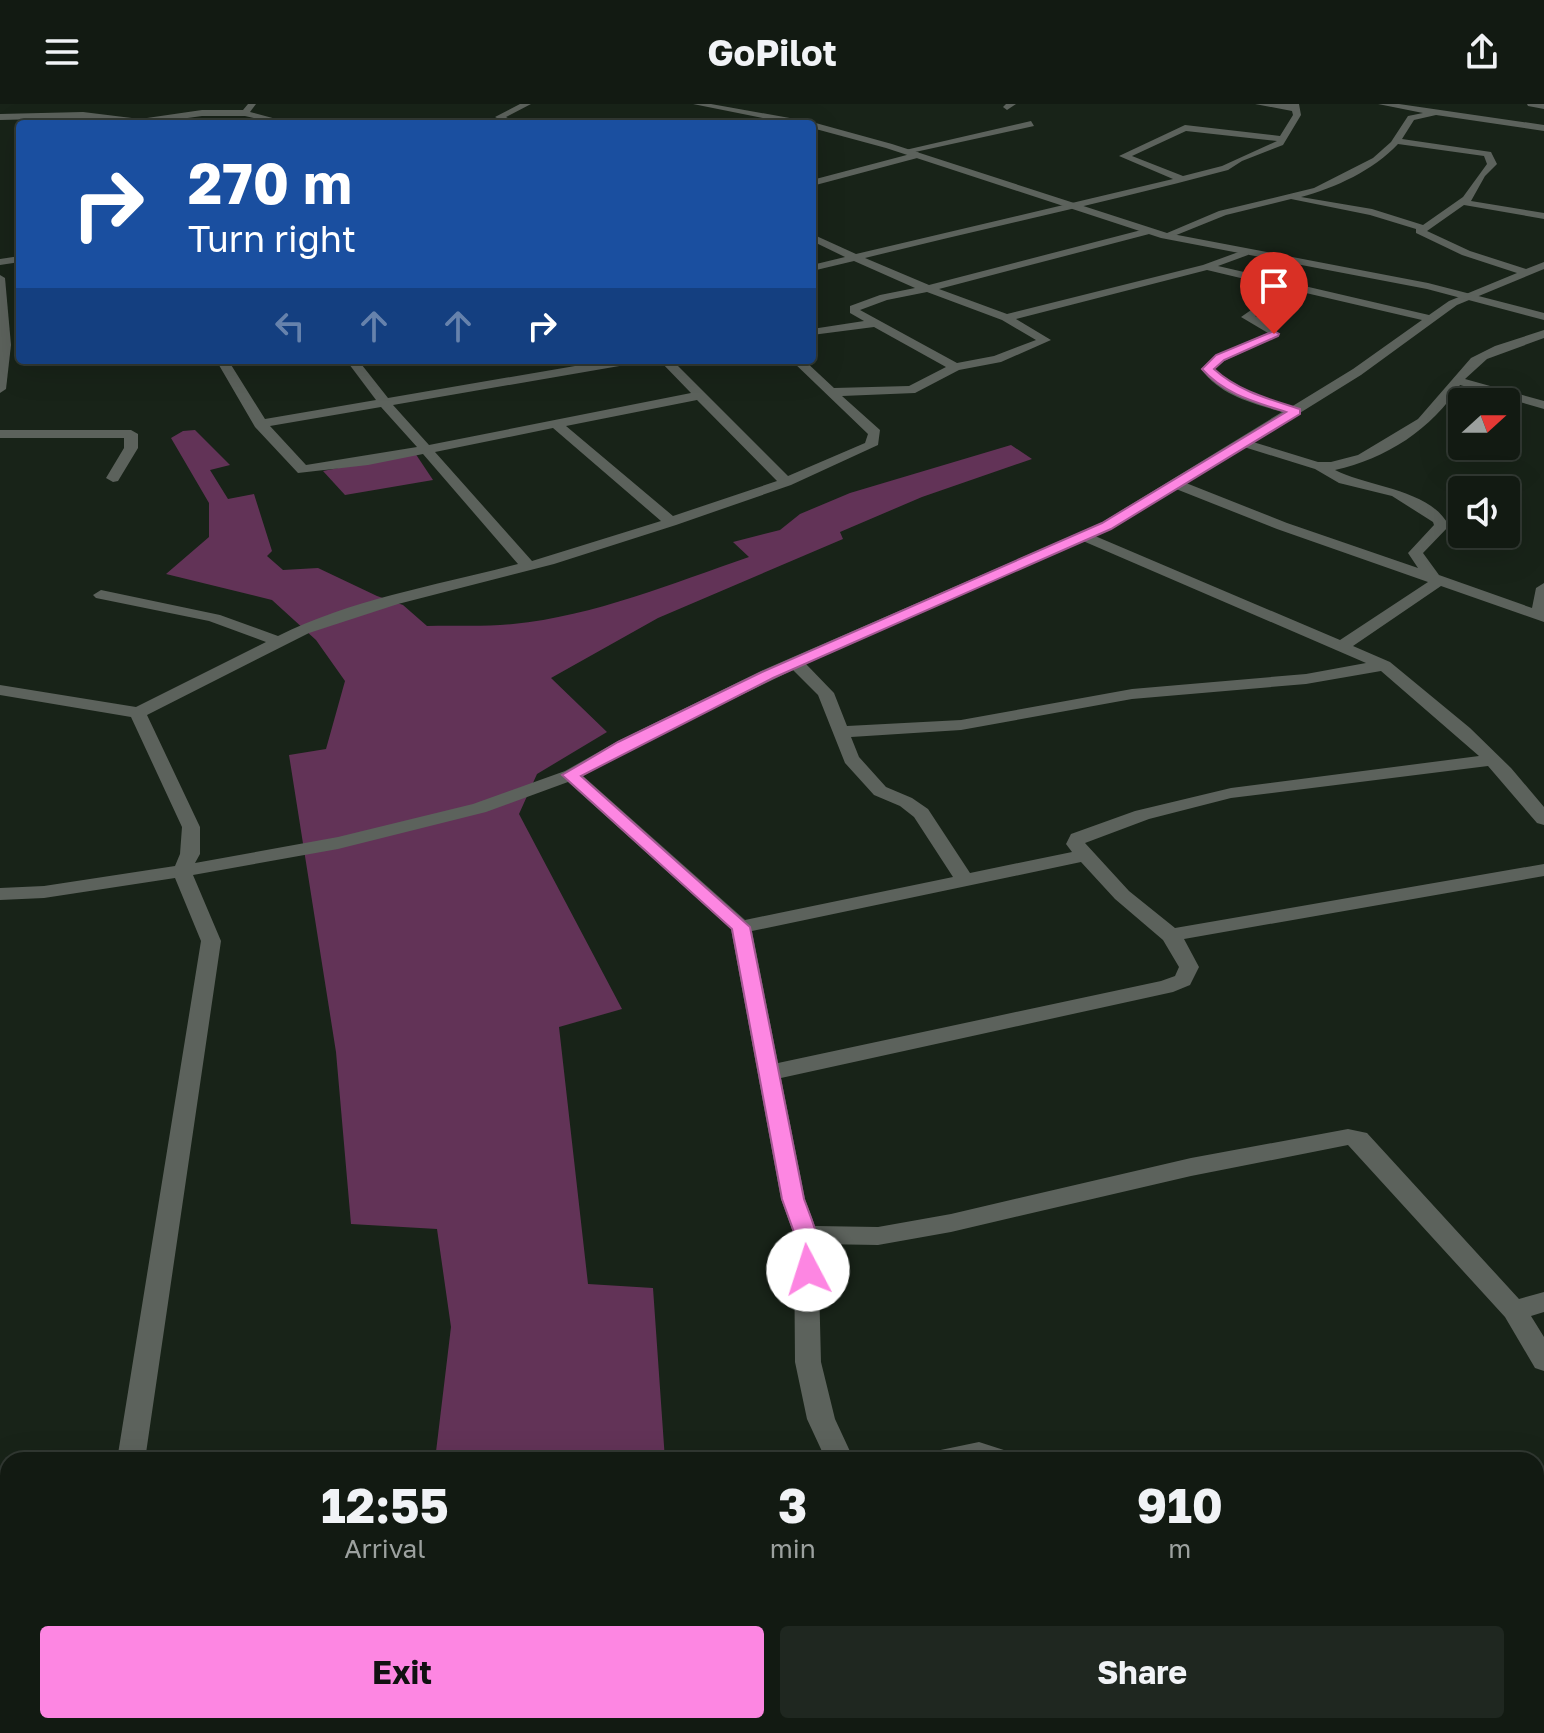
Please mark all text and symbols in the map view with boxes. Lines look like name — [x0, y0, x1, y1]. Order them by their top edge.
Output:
icon: menu — [40, 30, 84, 74]
icon: share — [1460, 30, 1504, 74]
text: GoPilot — [707, 31, 837, 74]
text: 270 m — [188, 149, 352, 216]
icon: right — [56, 152, 160, 256]
text: Turn right — [188, 217, 356, 260]
pin — [1240, 252, 1308, 334]
icon: arrive — [1252, 264, 1296, 308]
icon: left — [268, 304, 312, 348]
icon: ahead — [352, 304, 396, 348]
icon: ahead — [436, 304, 480, 348]
icon: right — [520, 304, 564, 348]
north arrow — [1448, 388, 1520, 460]
map controls — [1448, 388, 1520, 548]
button: sound — [1448, 476, 1520, 548]
position arrow — [766, 1228, 850, 1312]
text: 12:55 — [321, 1476, 449, 1534]
text: 3 — [778, 1476, 807, 1534]
text: 910 — [1137, 1476, 1223, 1534]
text: Arrival — [344, 1533, 426, 1564]
text: min — [770, 1533, 816, 1564]
text: m — [1168, 1533, 1191, 1564]
button: Exit — [40, 1626, 764, 1718]
button: Share — [780, 1626, 1504, 1718]

